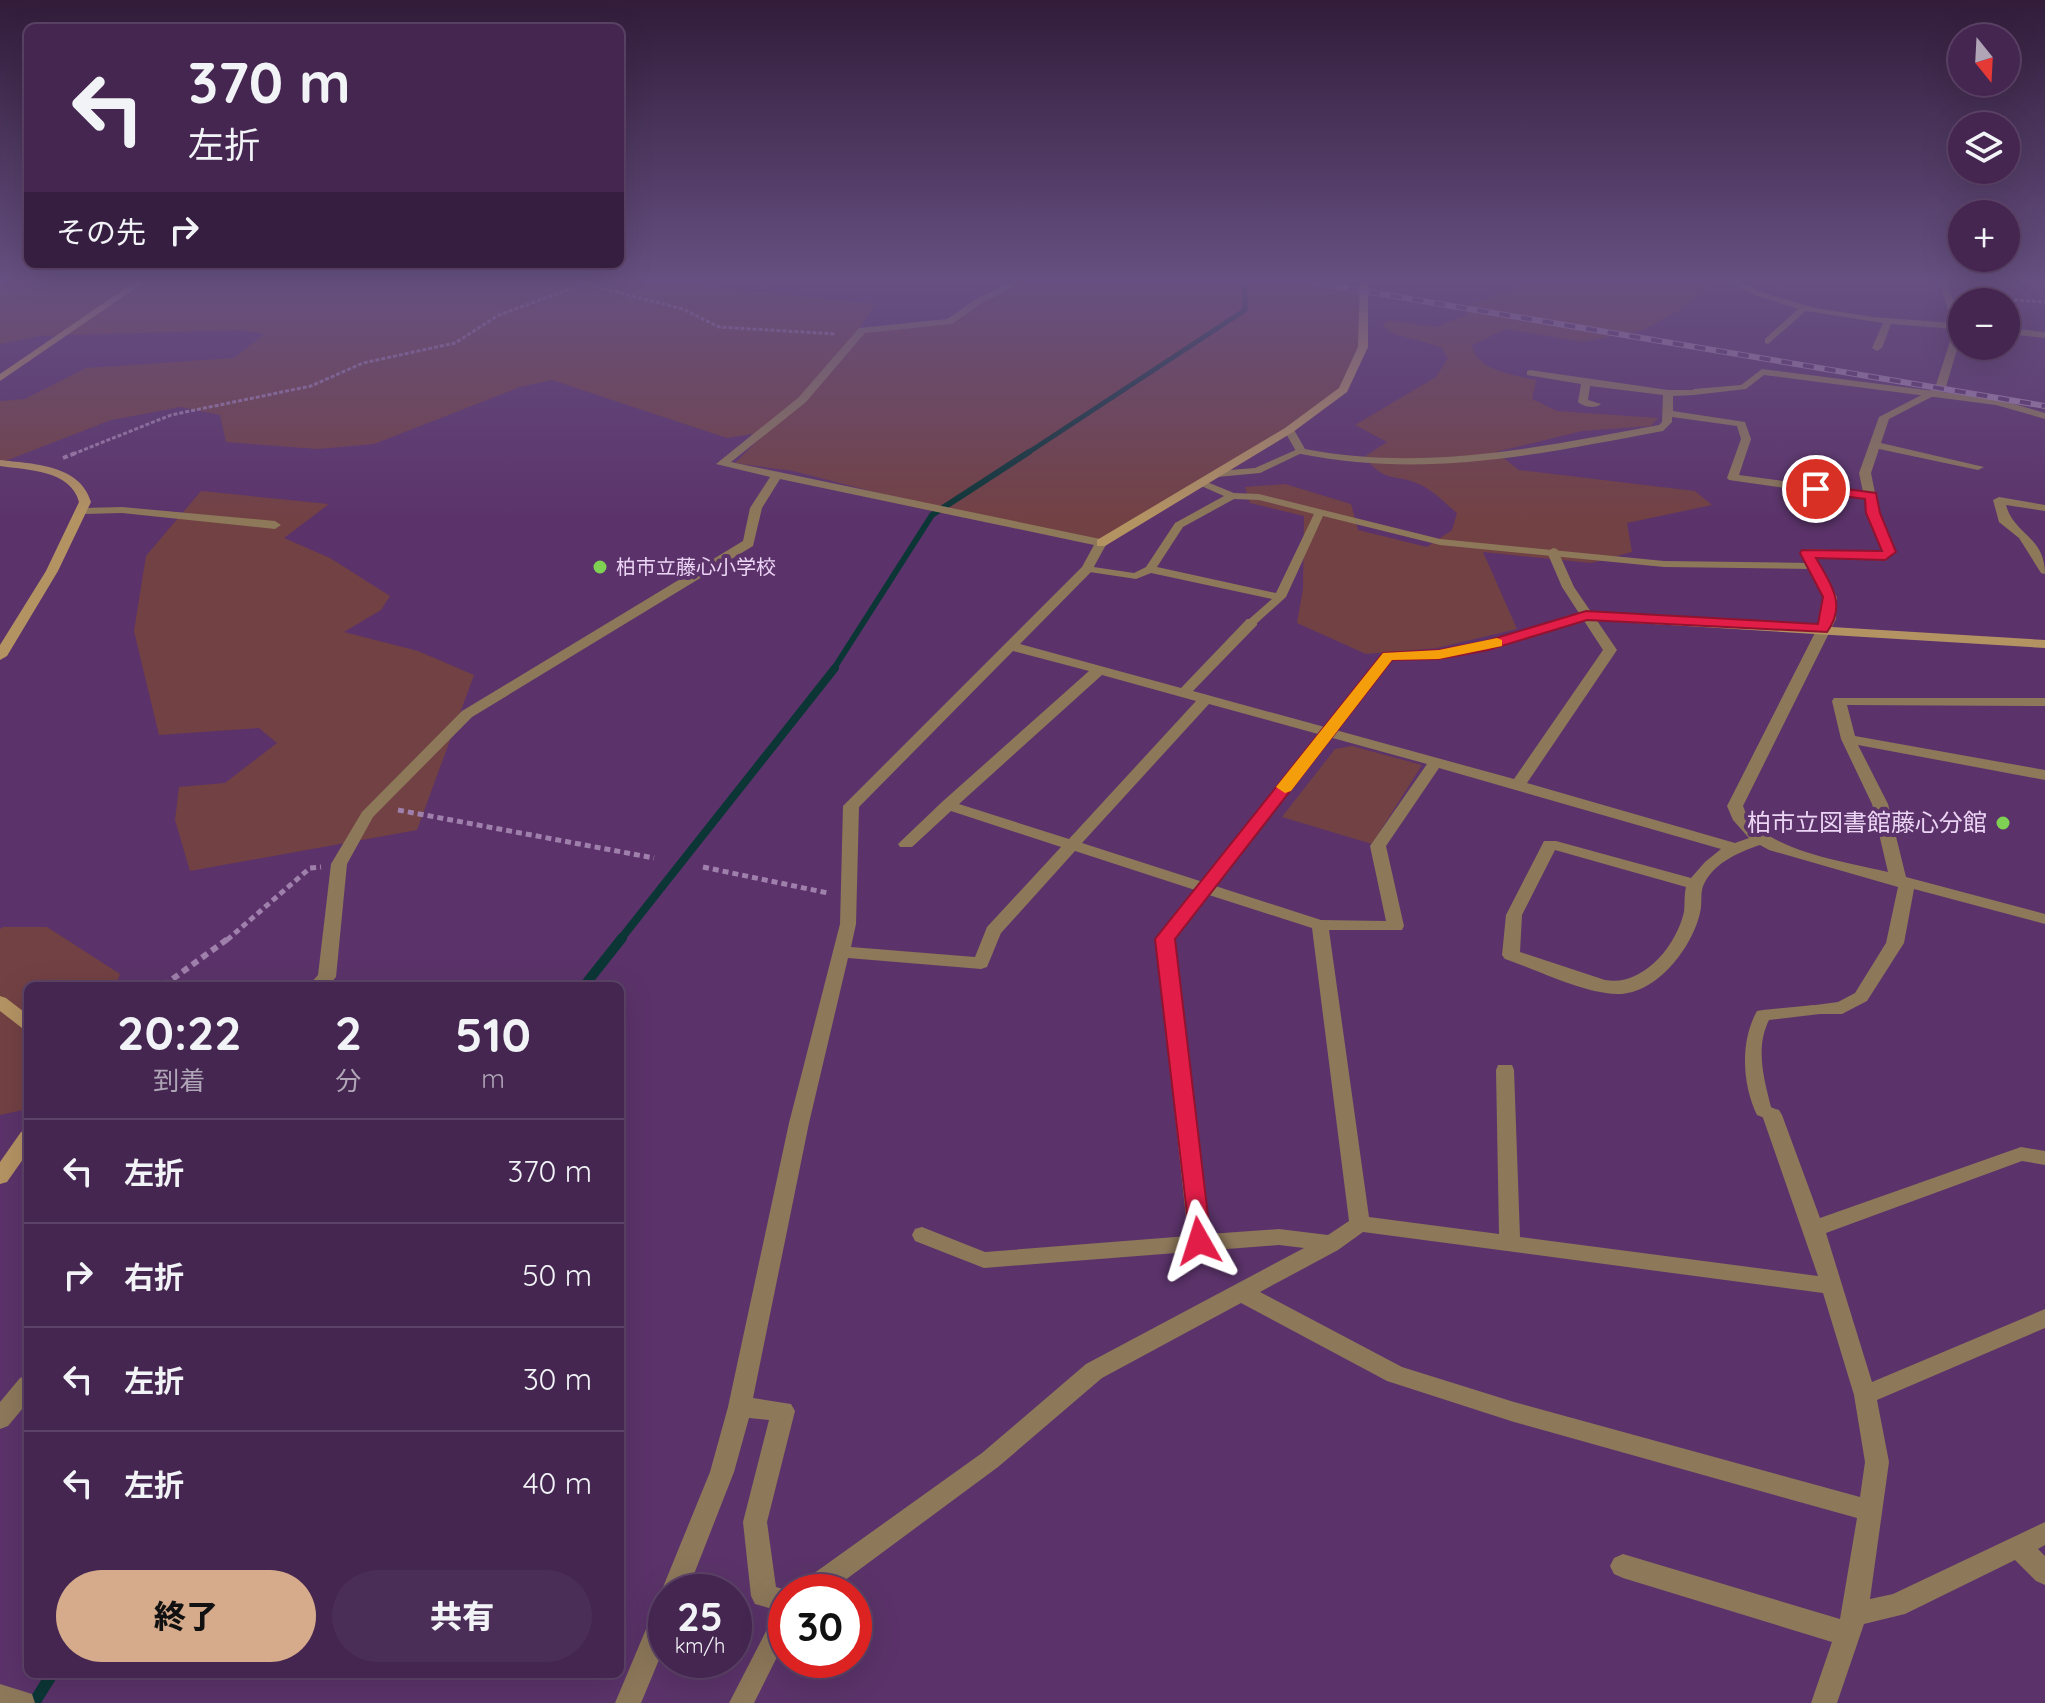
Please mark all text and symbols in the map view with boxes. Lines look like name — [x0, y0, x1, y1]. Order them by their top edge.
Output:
north arrow — [1948, 24, 2020, 96]
map controls — [1948, 24, 2020, 360]
text: 370 m — [188, 47, 351, 117]
icon: left — [56, 56, 160, 160]
button: layers — [1948, 112, 2020, 184]
text: 左折 — [188, 122, 260, 167]
button: + — [1948, 200, 2020, 272]
icon: right — [162, 208, 206, 252]
text: その先 — [56, 213, 146, 251]
button: − — [1948, 288, 2020, 360]
pin — [1782, 455, 1850, 523]
icon: arrive — [1794, 467, 1838, 511]
place label: 柏市立藤心小学校 — [616, 554, 776, 579]
marker: 柏市立藤心小学校 — [591, 558, 609, 576]
place label: 柏市立図書館藤心分館 — [1747, 807, 1987, 837]
marker: 柏市立図書館藤心分館 — [1994, 814, 2012, 832]
text: 20:22 — [117, 1002, 242, 1062]
text: 2 — [335, 1002, 362, 1062]
text: 510 — [455, 1004, 531, 1064]
text: m — [481, 1062, 505, 1095]
text: 到着 — [153, 1064, 205, 1097]
text: 分 — [335, 1064, 361, 1097]
icon: left — [56, 1149, 100, 1193]
text: 370 m — [507, 1152, 592, 1190]
text: 左折 — [124, 1154, 184, 1192]
position arrow — [1157, 1199, 1241, 1283]
icon: right — [56, 1253, 100, 1297]
text: 50 m — [522, 1256, 592, 1294]
text: 右折 — [124, 1258, 184, 1296]
icon: left — [56, 1357, 100, 1401]
text: 30 m — [523, 1360, 592, 1398]
text: 左折 — [124, 1362, 184, 1400]
icon: left — [56, 1461, 100, 1505]
text: 40 m — [523, 1464, 592, 1502]
text: 左折 — [124, 1466, 184, 1504]
button: 終了 — [56, 1570, 316, 1662]
button: 共有 — [332, 1570, 592, 1662]
speed limit sign: 30 — [768, 1574, 872, 1678]
text: 25 — [677, 1591, 723, 1641]
text: km/h — [675, 1633, 725, 1658]

